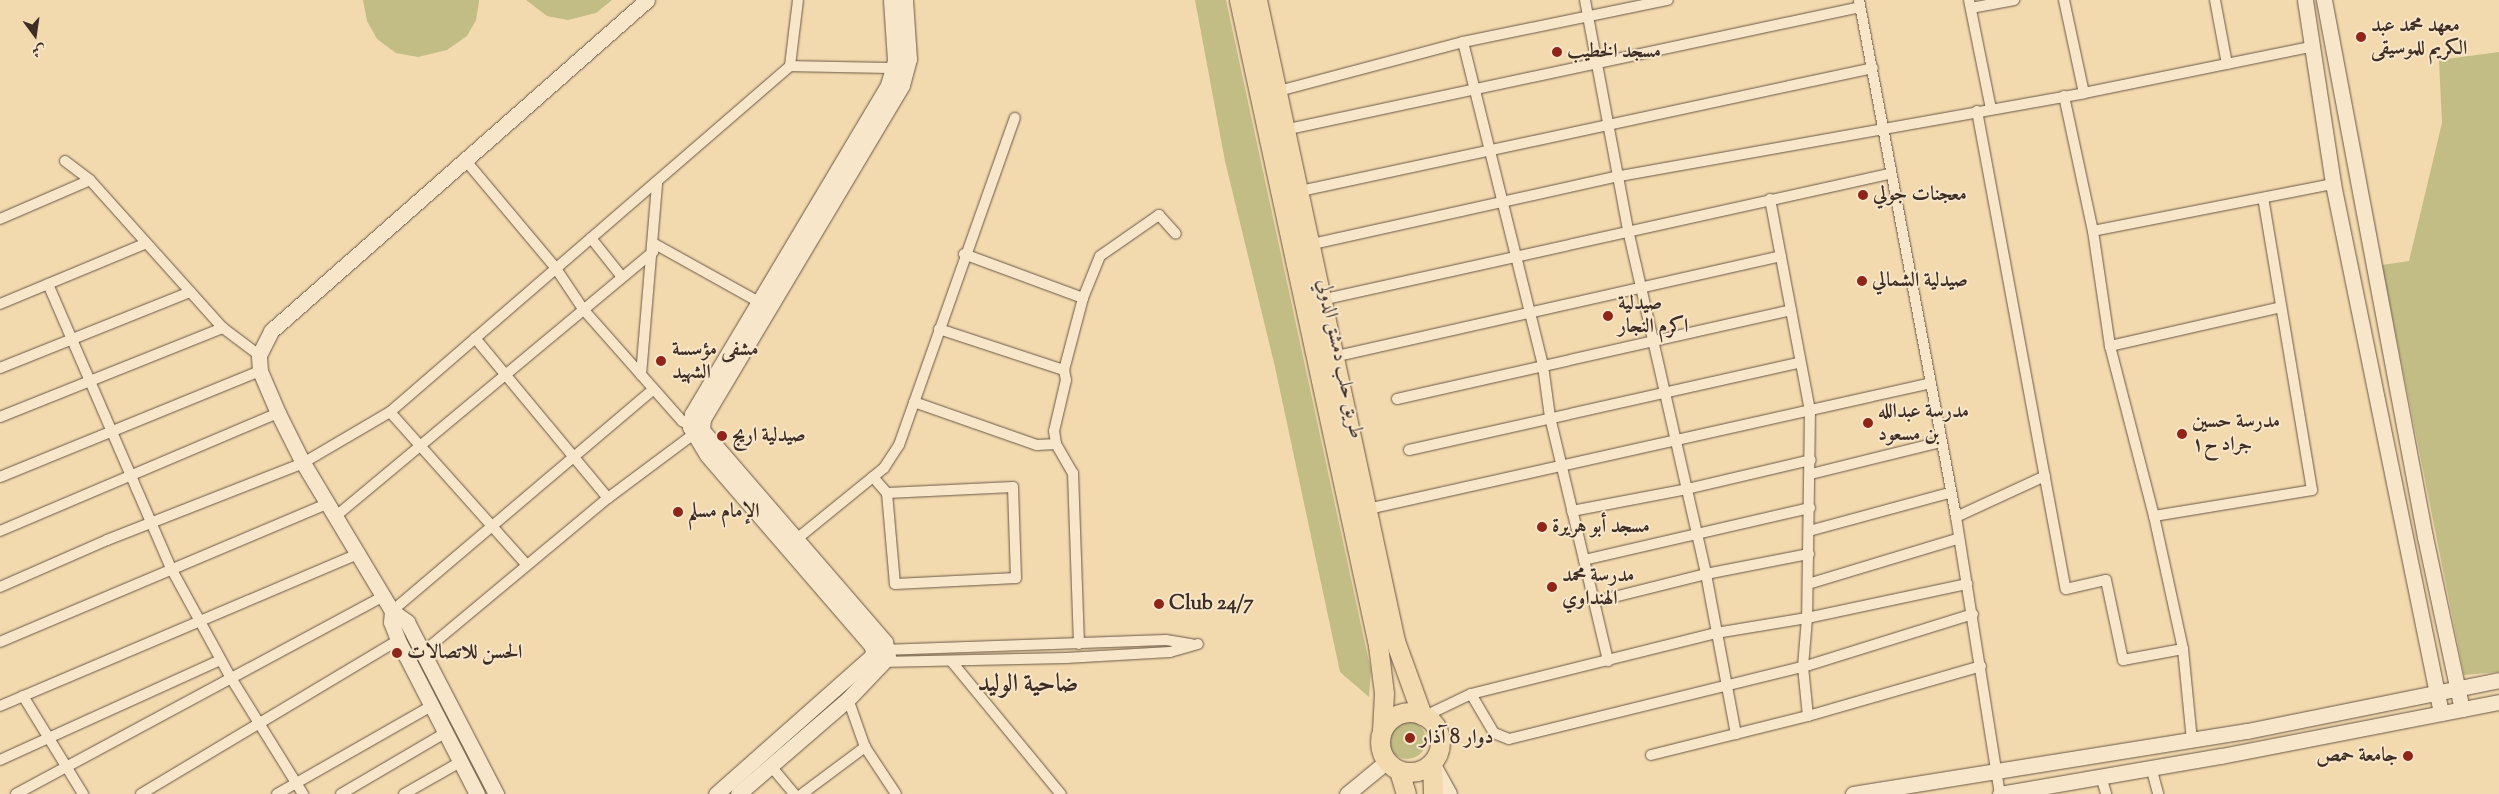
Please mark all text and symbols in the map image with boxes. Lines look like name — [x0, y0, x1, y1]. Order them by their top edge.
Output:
north arrow — [10, 10, 60, 60]
place label: معهد محمد عبد الكريم للموسيقى — [2371, 14, 2467, 61]
marker: معهد محمد عبد الكريم للموسيقى — [2355, 31, 2367, 43]
text: ش — [29, 38, 48, 61]
place label: مسجد الخطيب — [1567, 40, 1661, 64]
marker: مسجد الخطيب — [1551, 46, 1563, 58]
place label: معجنات جولي — [1873, 183, 1967, 207]
marker: معجنات جولي — [1857, 189, 1869, 201]
place label: صيدلية الشمالي — [1872, 269, 1968, 293]
marker: صيدلية الشمالي — [1856, 275, 1868, 287]
street label: طريق حلب دمشق الدولي — [1310, 277, 1368, 441]
place label: صيدلية اكرم النجار — [1618, 292, 1688, 339]
marker: صيدلية اكرم النجار — [1602, 310, 1614, 322]
place label: مشفى مؤسسة الشهيد — [672, 338, 758, 385]
marker: مشفى مؤسسة الشهيد — [654, 354, 668, 368]
place label: مدرسة عبدالله بن مسعود — [1878, 400, 1969, 447]
place label: مدرسة حسين جراد ح١ — [2192, 410, 2280, 457]
marker: مدرسة عبدالله بن مسعود — [1862, 417, 1874, 429]
place label: صيدلية اريج — [732, 424, 806, 448]
marker: مدرسة حسين جراد ح١ — [2176, 428, 2188, 440]
marker: صيدلية اريج — [716, 430, 728, 442]
place label: الإمام مسلم — [688, 500, 760, 524]
marker: الإمام مسلم — [672, 506, 684, 518]
place label: مسجد أبو هريرة — [1552, 515, 1650, 539]
marker: مسجد أبو هريرة — [1536, 521, 1548, 533]
place label: مدرسة محمد الهنداوي — [1562, 564, 1634, 611]
marker: مدرسة محمد الهنداوي — [1546, 581, 1558, 593]
place label: Club 24/7 — [1169, 592, 1253, 616]
marker: Club 24/7 — [1153, 598, 1165, 610]
place label: الحسن للاتصالات — [407, 641, 522, 665]
marker: الحسن للاتصالات — [391, 647, 403, 659]
district label: ضاحية الوليد — [977, 670, 1079, 700]
place label: دوار 8 آذار — [1420, 726, 1493, 750]
marker: دوار 8 آذار — [1404, 732, 1416, 744]
place label: جامعة حمص — [2316, 744, 2398, 768]
marker: جامعة حمص — [2402, 750, 2414, 762]

